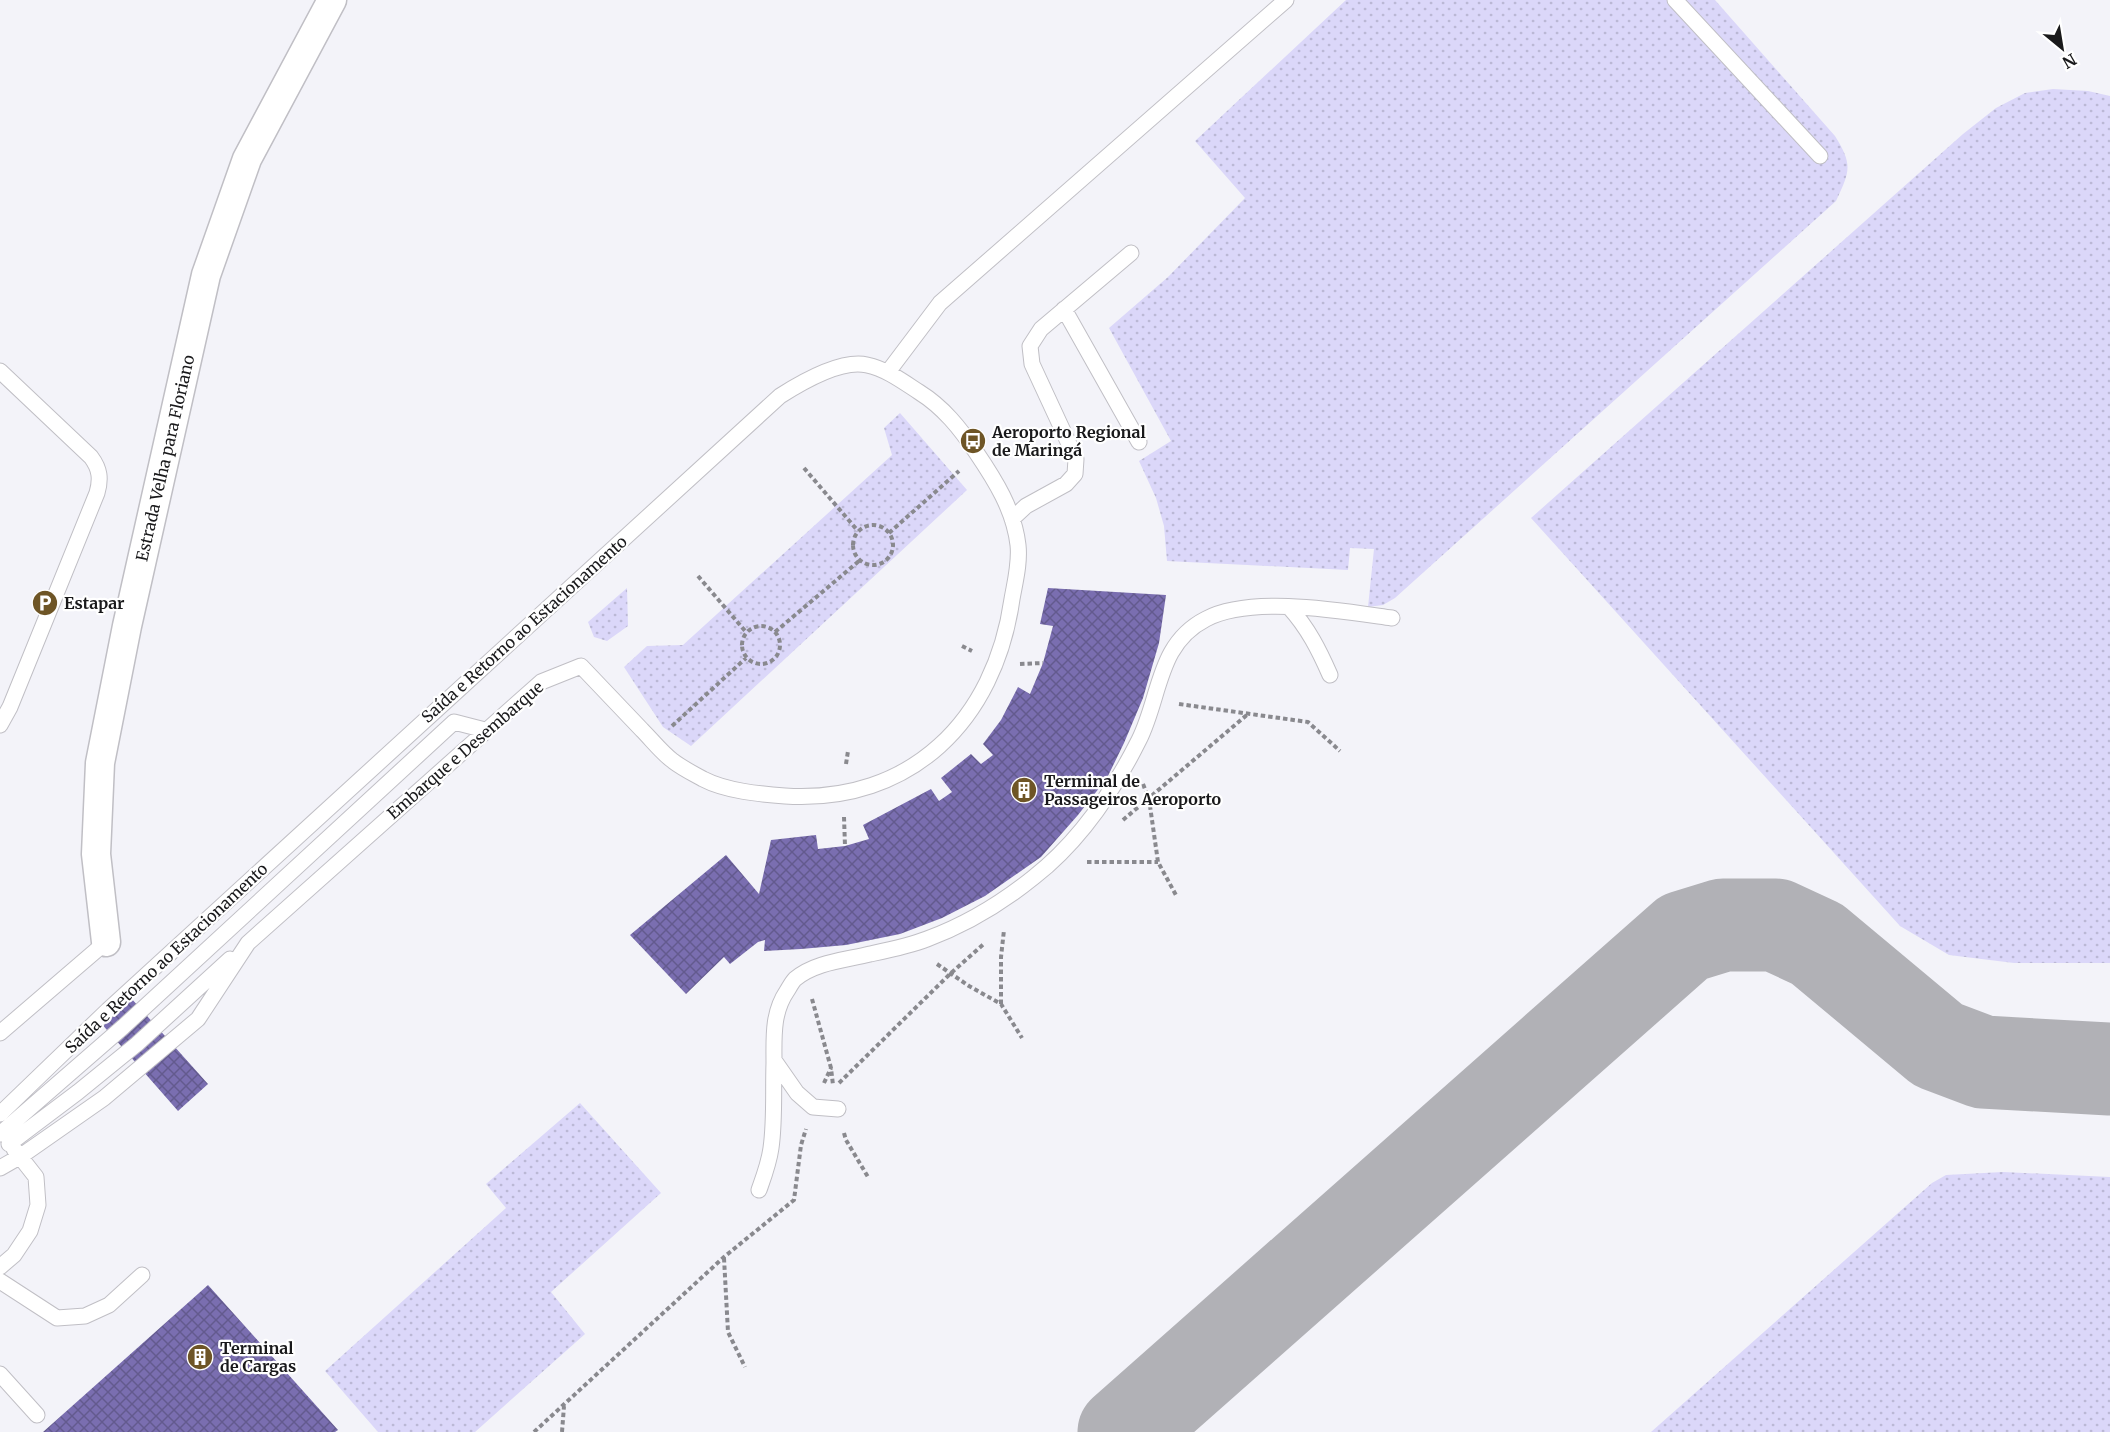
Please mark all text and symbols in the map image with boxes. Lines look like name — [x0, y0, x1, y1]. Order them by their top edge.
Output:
north arrow — [2032, 18, 2092, 78]
text: N — [2059, 49, 2080, 73]
street label: Estrada Velha para Floriano — [132, 353, 198, 563]
place label: Aeroporto Regional de Maringá — [991, 422, 1146, 460]
bus stop icon: Aeroporto Regional de Maringá — [958, 426, 988, 456]
street label: Saída e Retorno ao Estacionamento — [417, 531, 631, 727]
parking icon: Estapar — [30, 588, 60, 618]
place label: Estapar — [64, 593, 125, 613]
street label: Embarque e Desembarque — [383, 677, 547, 823]
place label: Terminal de Passageiros Aeroporto — [1044, 771, 1221, 809]
building icon: Terminal de Passageiros Aeroporto — [1009, 775, 1039, 805]
street label: Saída e Retorno ao Estacionamento — [61, 859, 271, 1057]
place label: Terminal de Cargas — [220, 1338, 296, 1376]
building icon: Terminal de Cargas — [185, 1342, 215, 1372]

